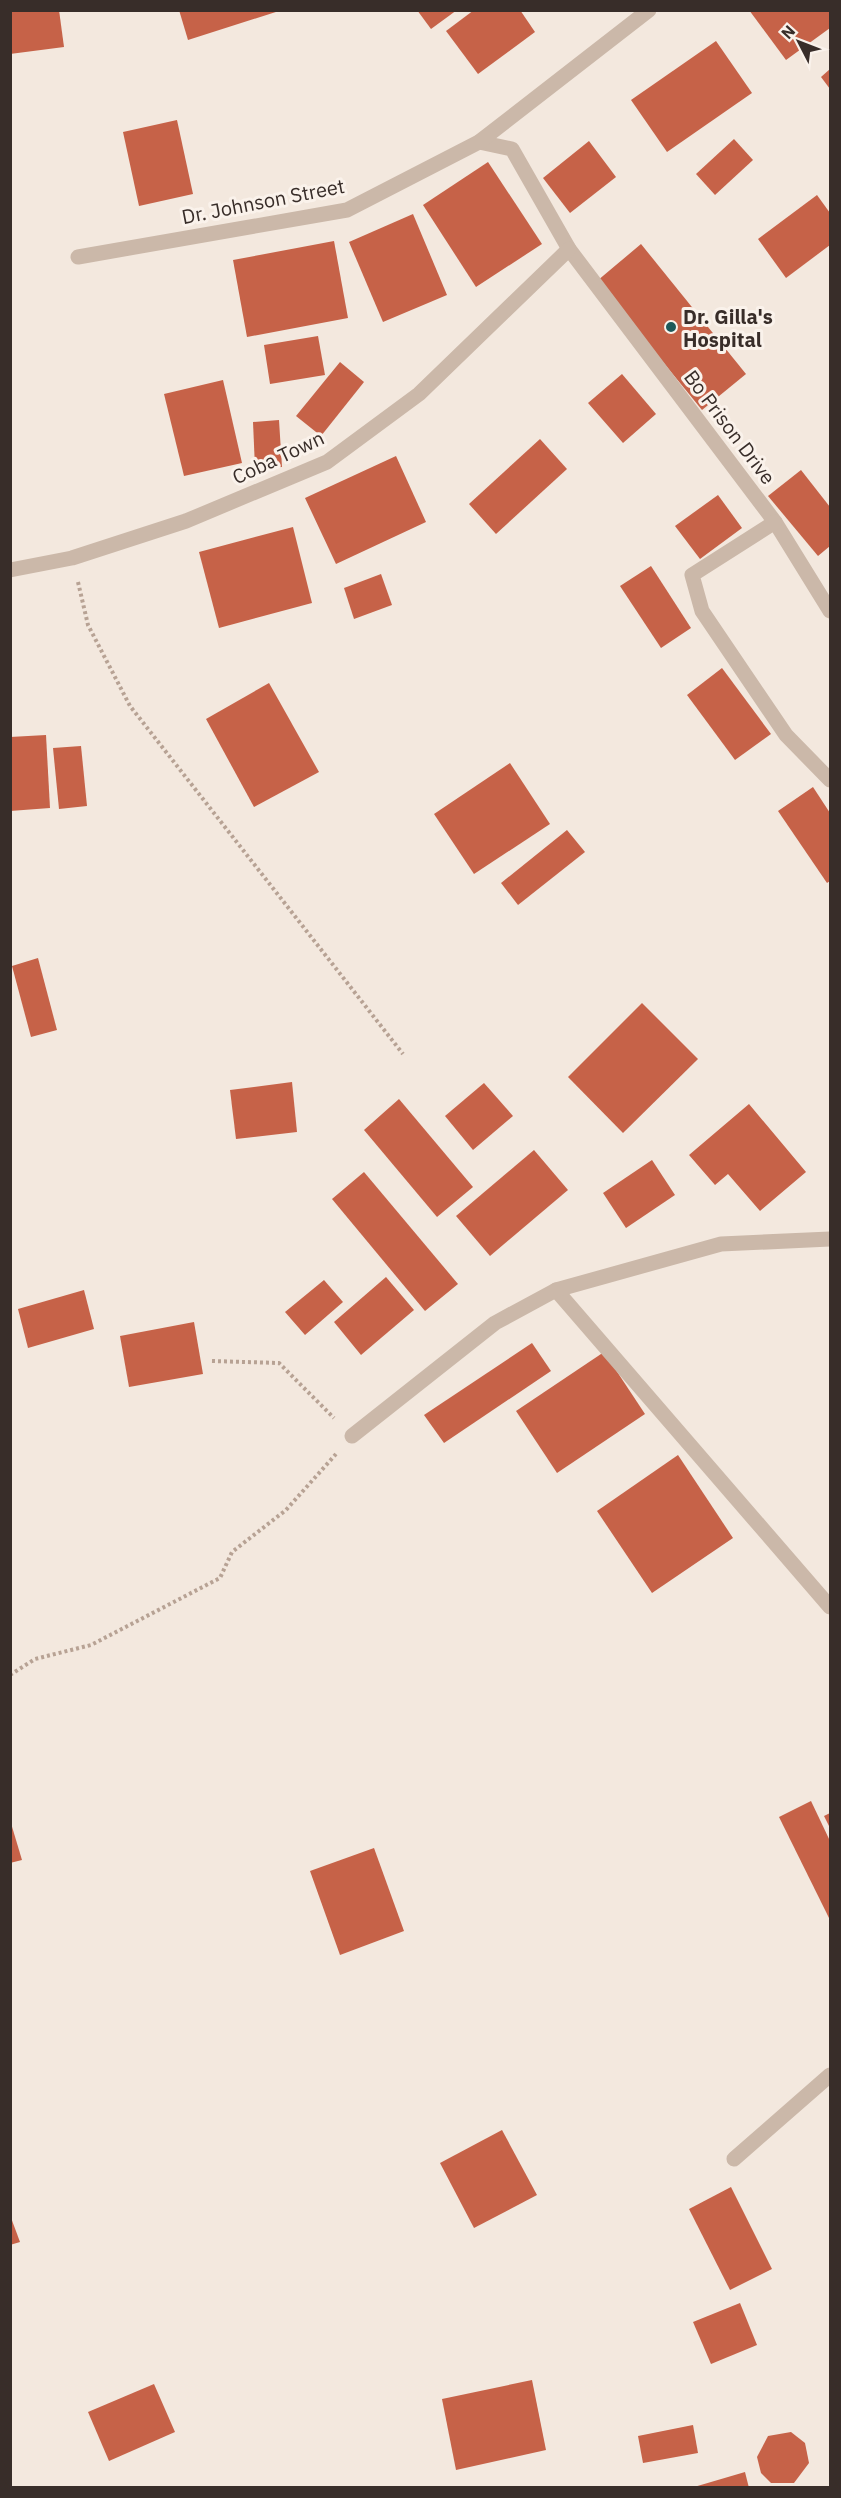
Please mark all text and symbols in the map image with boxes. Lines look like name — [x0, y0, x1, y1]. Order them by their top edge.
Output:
north arrow — [769, 12, 829, 72]
text: N — [777, 21, 799, 43]
street label: Dr. Johnson Street — [179, 172, 347, 230]
place label: Dr. Gilla's Hospital — [683, 303, 773, 353]
marker: Dr. Gilla's Hospital — [664, 320, 678, 334]
street label: Bo Prison Drive — [678, 364, 782, 490]
street label: Coba Town — [228, 424, 328, 490]

